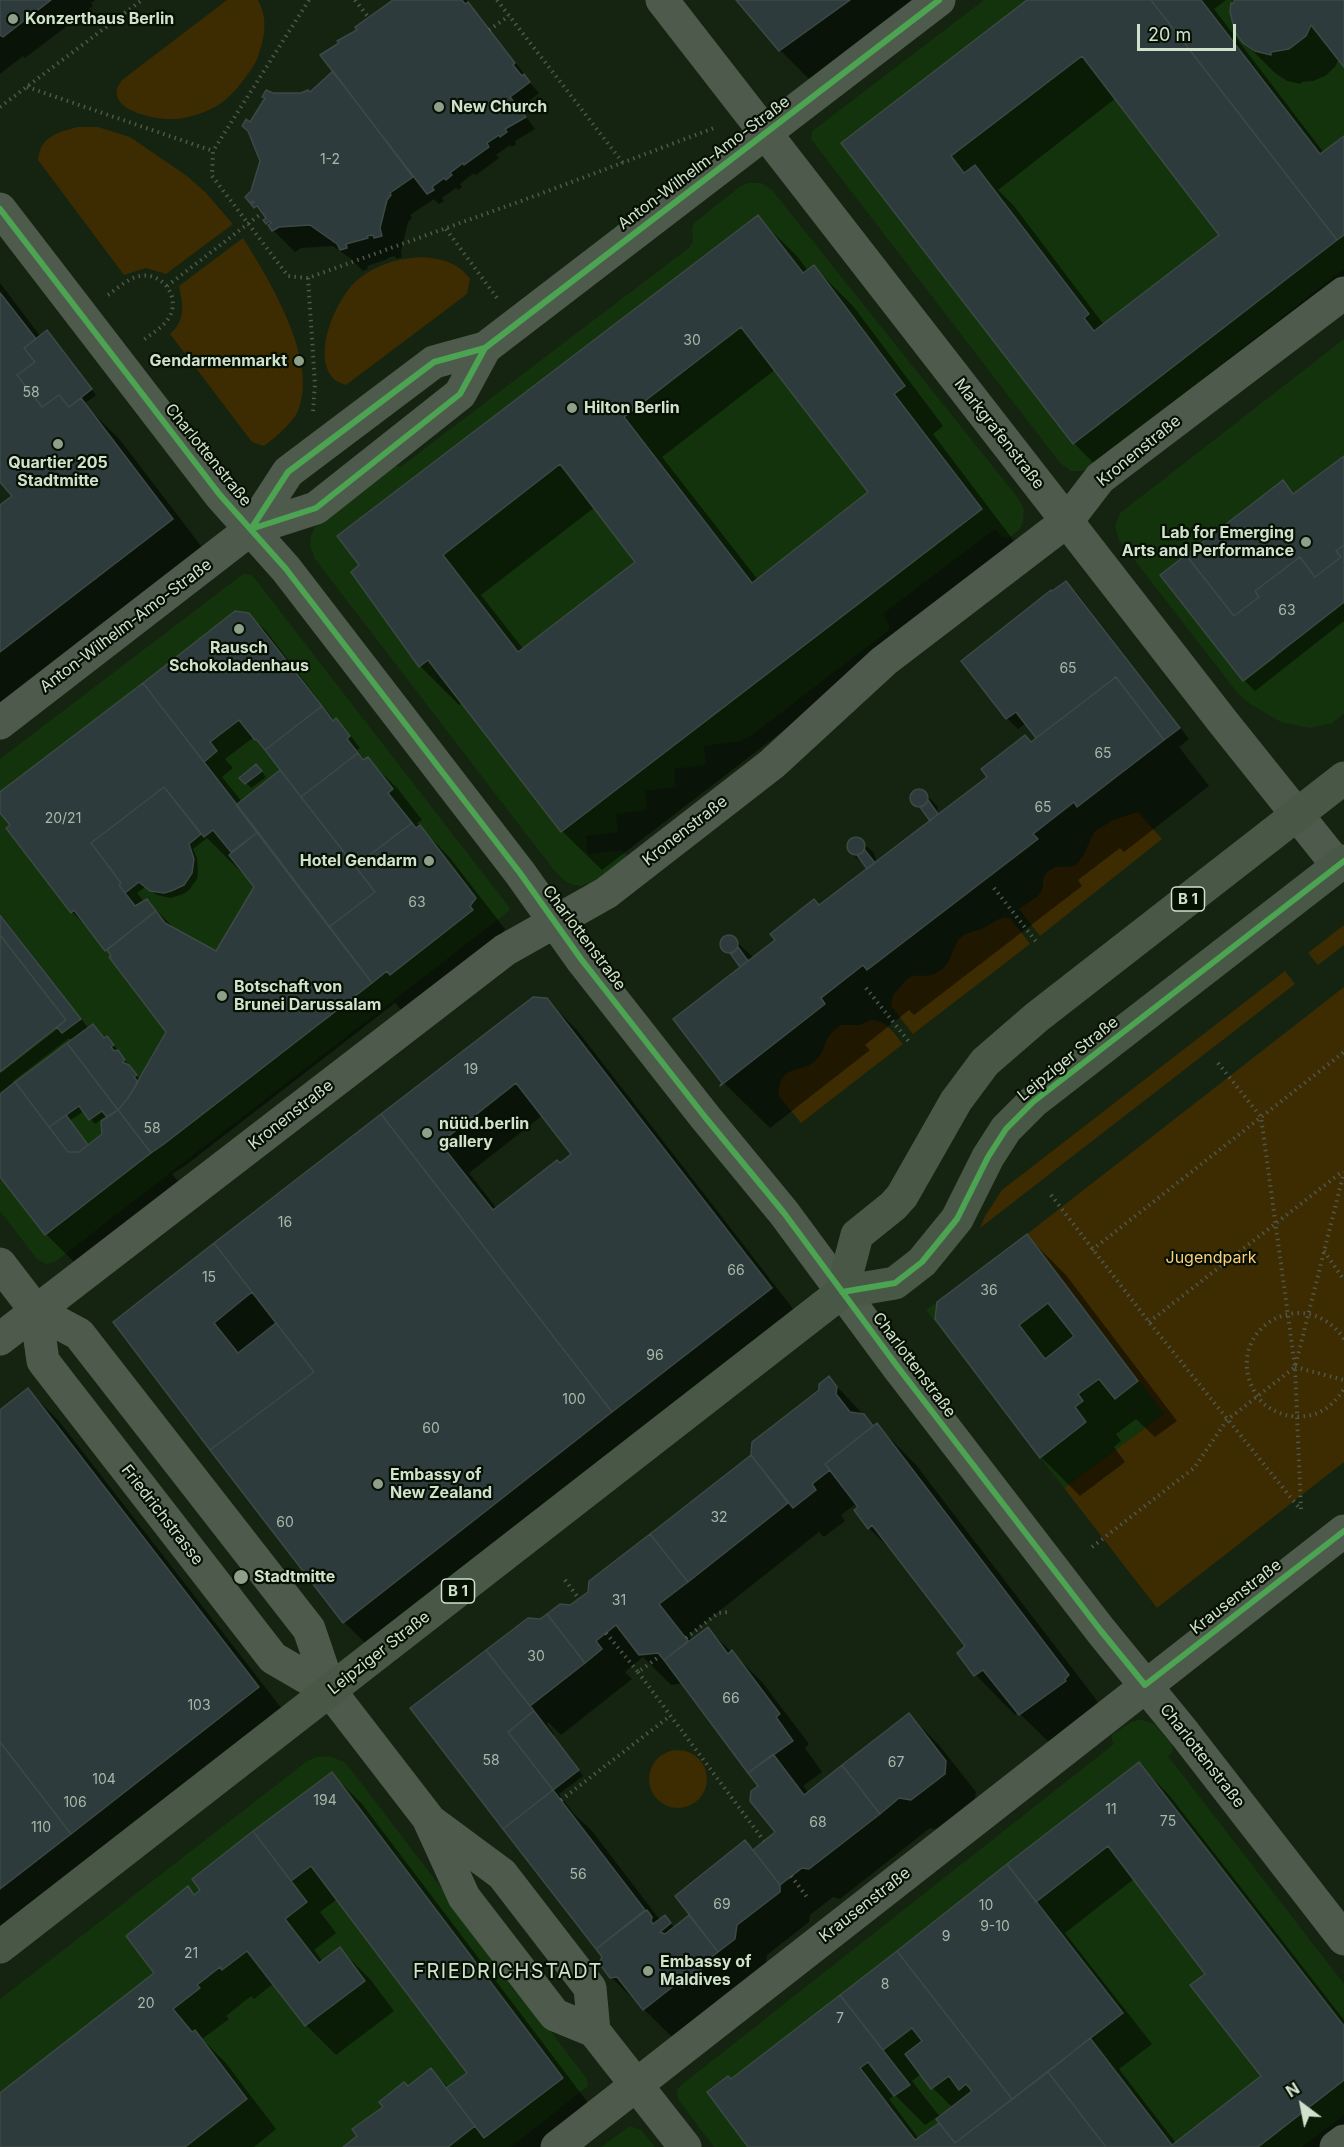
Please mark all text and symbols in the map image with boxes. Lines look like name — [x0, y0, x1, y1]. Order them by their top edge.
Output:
place label: Konzerthaus Berlin — [25, 9, 174, 29]
marker: Konzerthaus Berlin — [6, 12, 20, 26]
scale bar — [1140, 12, 1239, 50]
text: 20 m — [1148, 24, 1191, 45]
street label: Anton-Wilhelm-Amo-Straße — [614, 92, 794, 234]
place label: New Church — [451, 97, 547, 117]
marker: New Church — [432, 100, 446, 114]
house number: 1-2 — [320, 152, 340, 168]
house number: 30 — [683, 333, 701, 349]
place label: Gendarmenmarkt — [150, 351, 287, 371]
marker: Gendarmenmarkt — [292, 354, 306, 368]
street label: Markgrafenstraße — [950, 375, 1048, 493]
house number: 58 — [22, 385, 40, 401]
place label: Hilton Berlin — [584, 398, 680, 418]
street label: Charlottenstraße — [161, 400, 255, 510]
marker: Hilton Berlin — [565, 401, 579, 415]
street label: Kronenstraße — [1093, 411, 1185, 491]
marker: Quartier 205 Stadtmitte — [51, 437, 65, 451]
place label: Quartier 205 Stadtmitte — [8, 453, 108, 491]
place label: Lab for Emerging Arts and Performance — [1122, 523, 1294, 561]
marker: Lab for Emerging Arts and Performance — [1299, 535, 1313, 549]
street label: Anton-Wilhelm-Amo-Straße — [36, 555, 216, 697]
house number: 63 — [1278, 603, 1296, 619]
marker: Rausch Schokoladenhaus — [232, 622, 246, 636]
place label: Rausch Schokoladenhaus — [169, 638, 309, 676]
house number: 65 — [1059, 661, 1077, 677]
house number: 65 — [1094, 746, 1112, 762]
street label: Kronenstraße — [639, 792, 731, 870]
house number: 65 — [1034, 800, 1052, 816]
house number: 20/21 — [45, 811, 81, 827]
place label: Hotel Gendarm — [300, 851, 417, 871]
marker: Hotel Gendarm — [422, 854, 436, 868]
street label: Charlottenstraße — [538, 882, 630, 994]
road number: B 1 — [1172, 887, 1204, 911]
house number: 63 — [408, 895, 426, 911]
place label: Botschaft von Brunei Darussalam — [234, 977, 381, 1015]
marker: Botschaft von Brunei Darussalam — [215, 989, 229, 1003]
street label: Leipziger Straße — [1014, 1013, 1122, 1105]
house number: 19 — [464, 1062, 478, 1078]
street label: Kronenstraße — [245, 1076, 337, 1154]
place label: nüüd.berlin gallery — [439, 1114, 529, 1152]
house number: 58 — [143, 1121, 161, 1137]
marker: nüüd.berlin gallery — [420, 1126, 434, 1140]
house number: 16 — [278, 1215, 292, 1231]
park label: Jugendpark — [1166, 1248, 1256, 1268]
house number: 66 — [727, 1263, 745, 1279]
house number: 15 — [202, 1270, 216, 1286]
house number: 36 — [980, 1283, 998, 1299]
street label: Charlottenstraße — [868, 1309, 960, 1421]
house number: 96 — [646, 1348, 664, 1364]
house number: 100 — [562, 1392, 586, 1408]
house number: 60 — [422, 1421, 440, 1437]
street label: Friedrichstrasse — [117, 1461, 207, 1569]
place label: Embassy of New Zealand — [390, 1465, 492, 1503]
marker: Embassy of New Zealand — [371, 1477, 385, 1491]
house number: 32 — [710, 1510, 728, 1526]
house number: 60 — [276, 1515, 294, 1531]
street label: Krausenstraße — [1187, 1555, 1285, 1639]
place label: Stadtmitte — [254, 1567, 335, 1587]
marker: Stadtmitte — [232, 1568, 250, 1586]
road number: B 1 — [442, 1579, 474, 1603]
house number: 31 — [612, 1593, 626, 1609]
street label: Leipziger Straße — [324, 1607, 434, 1699]
house number: 30 — [527, 1649, 545, 1665]
house number: 66 — [722, 1691, 740, 1707]
house number: 103 — [187, 1698, 211, 1714]
street label: Charlottenstraße — [1156, 1700, 1248, 1812]
house number: 58 — [482, 1753, 500, 1769]
house number: 67 — [888, 1755, 904, 1771]
house number: 104 — [92, 1772, 116, 1788]
house number: 194 — [313, 1793, 337, 1809]
house number: 106 — [63, 1795, 87, 1811]
house number: 11 — [1105, 1802, 1117, 1818]
house number: 75 — [1160, 1814, 1176, 1830]
house number: 68 — [809, 1815, 827, 1831]
house number: 110 — [31, 1820, 51, 1836]
street label: Krausenstraße — [816, 1863, 914, 1947]
house number: 56 — [569, 1867, 587, 1883]
house number: 69 — [713, 1897, 731, 1913]
house number: 10 — [979, 1898, 993, 1914]
house number: 9-10 — [980, 1919, 1010, 1935]
house number: 9 — [942, 1929, 950, 1945]
house number: 21 — [184, 1946, 198, 1962]
place label: Embassy of Maldives — [660, 1952, 751, 1990]
district label: FRIEDRICHSTADT — [413, 1960, 603, 1984]
marker: Embassy of Maldives — [641, 1964, 655, 1978]
house number: 8 — [881, 1977, 889, 1993]
house number: 20 — [137, 1996, 155, 2012]
house number: 7 — [836, 2011, 844, 2027]
north arrow — [1272, 2075, 1332, 2135]
text: N — [1282, 2078, 1303, 2101]

